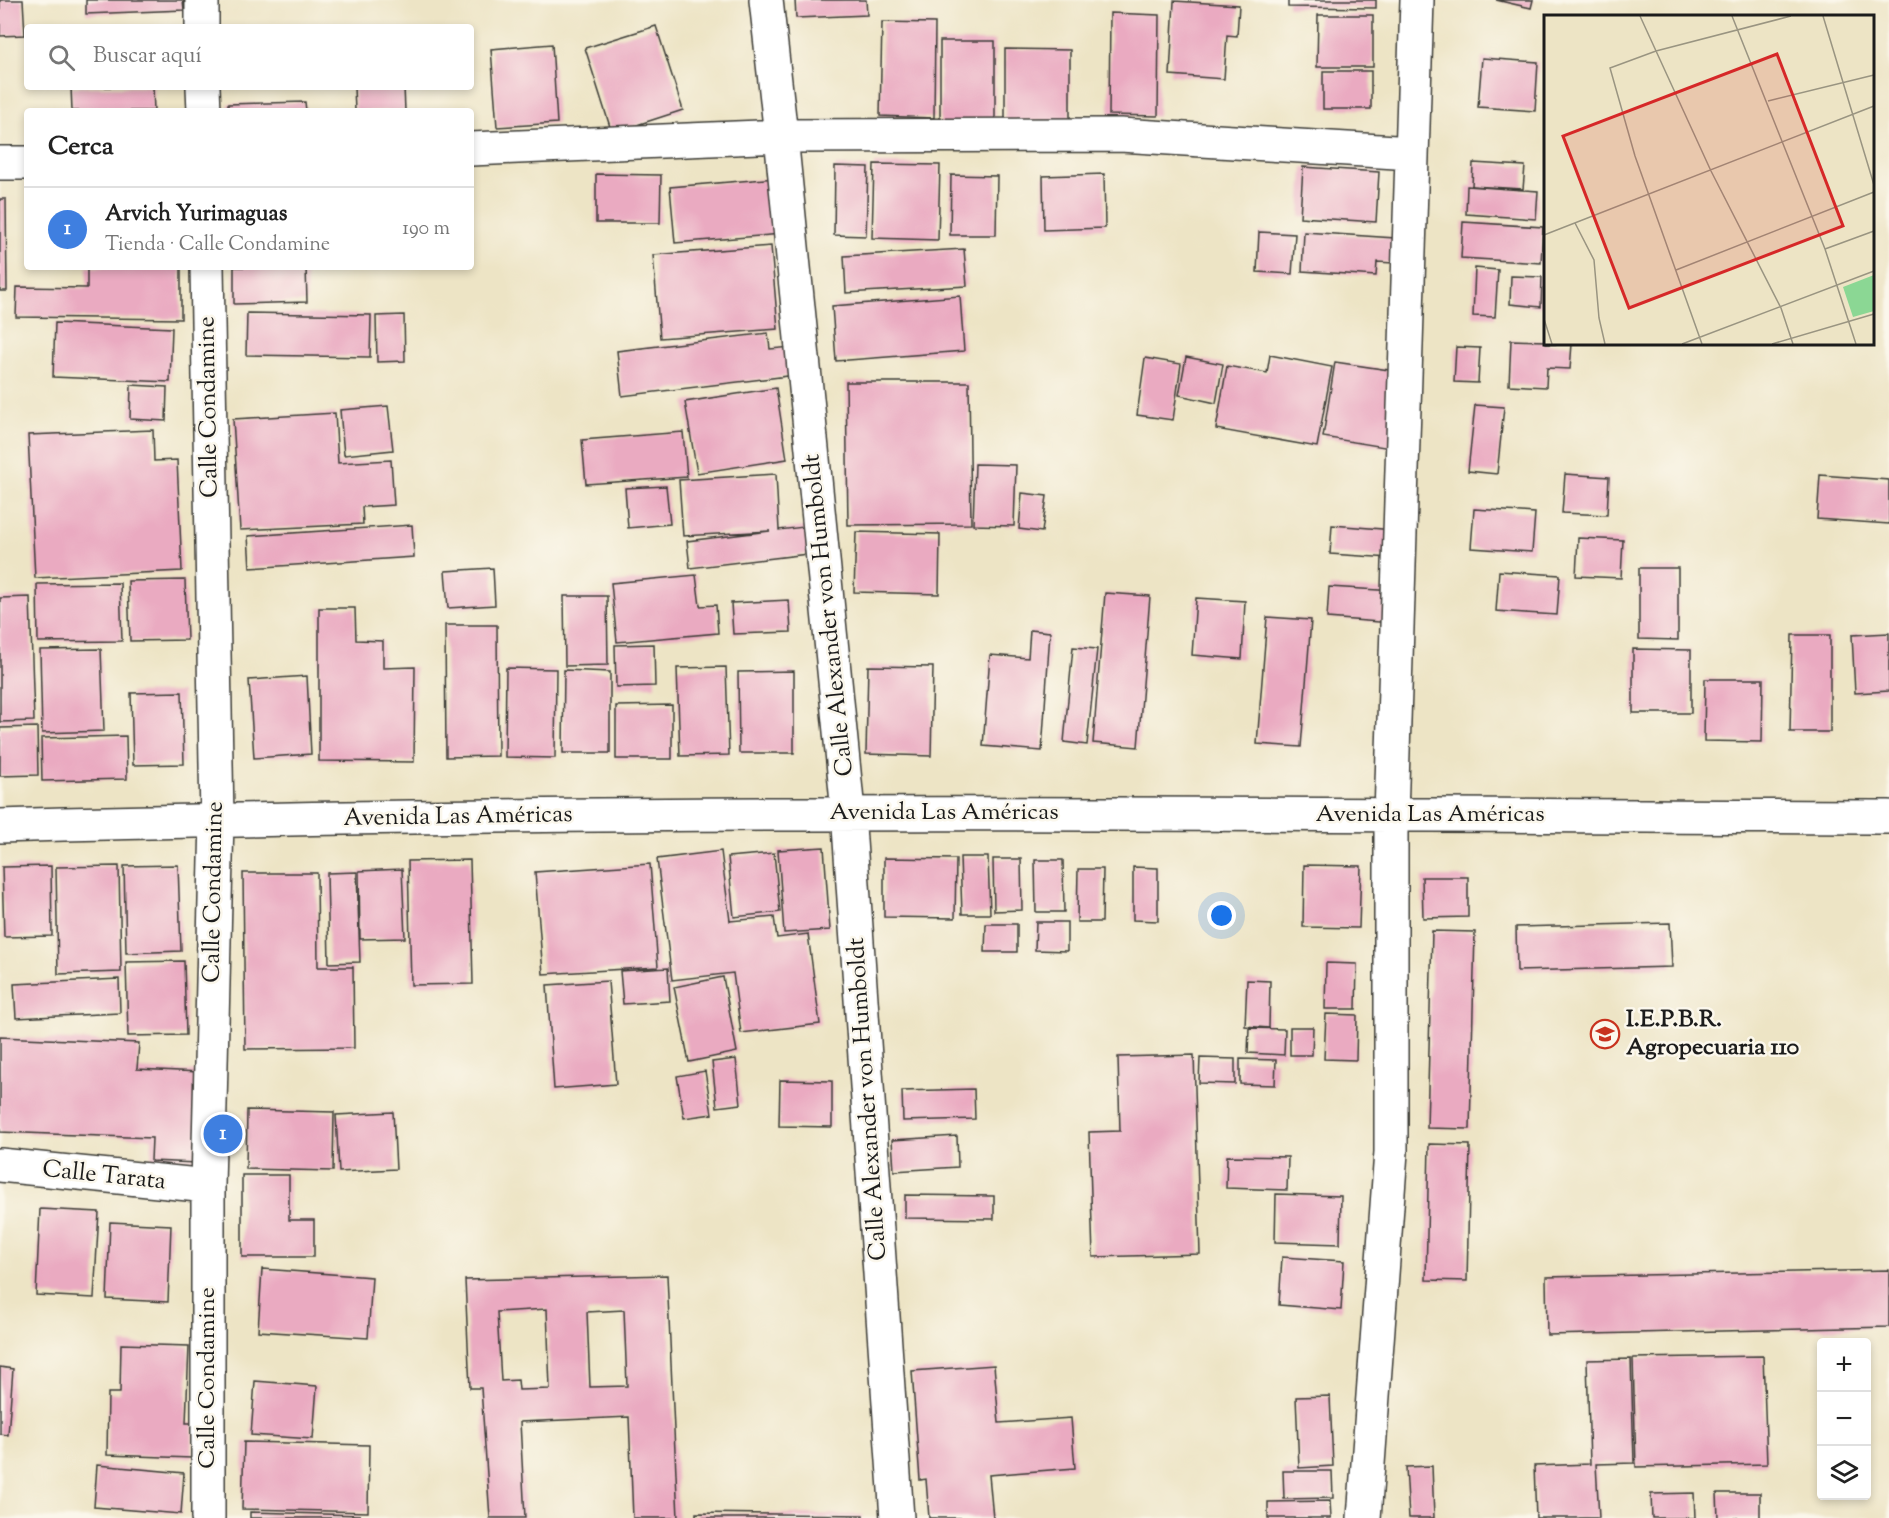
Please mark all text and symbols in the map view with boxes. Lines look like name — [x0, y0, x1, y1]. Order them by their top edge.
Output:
inset map — [1544, 15, 1874, 345]
search box — [24, 24, 474, 90]
icon: search — [45, 41, 78, 74]
text: Buscar aquí — [93, 41, 202, 73]
text: Cerca — [48, 129, 114, 166]
text: Arvich Yurimaguas — [105, 199, 287, 231]
text: 1 — [64, 215, 71, 244]
text: 190 m — [402, 215, 450, 244]
text: Tienda · Calle Condamine — [105, 231, 330, 260]
street label: Calle Condamine — [190, 316, 228, 498]
street label: Calle Alexander von Humboldt — [795, 452, 863, 778]
street label: Avenida Las Américas — [829, 796, 1059, 830]
street label: Avenida Las Américas — [343, 798, 573, 836]
street label: Avenida Las Américas — [1315, 798, 1545, 832]
street label: Calle Condamine — [195, 801, 233, 983]
your location — [1207, 901, 1236, 930]
street label: Calle Alexander von Humboldt — [840, 936, 896, 1262]
place label: I.E.P.B.R. Agropecuaria 110 — [1626, 1003, 1800, 1065]
school or university icon: I.E.P.B.R. Agropecuaria 110 — [1589, 1018, 1621, 1050]
pin: 1 — [204, 1112, 242, 1156]
street label: Calle Tarata — [41, 1153, 167, 1199]
street label: Calle Condamine — [191, 1287, 225, 1469]
map controls — [1817, 1338, 1871, 1500]
button: + — [1817, 1338, 1871, 1392]
button: − — [1817, 1392, 1871, 1446]
button: layers — [1817, 1446, 1871, 1500]

